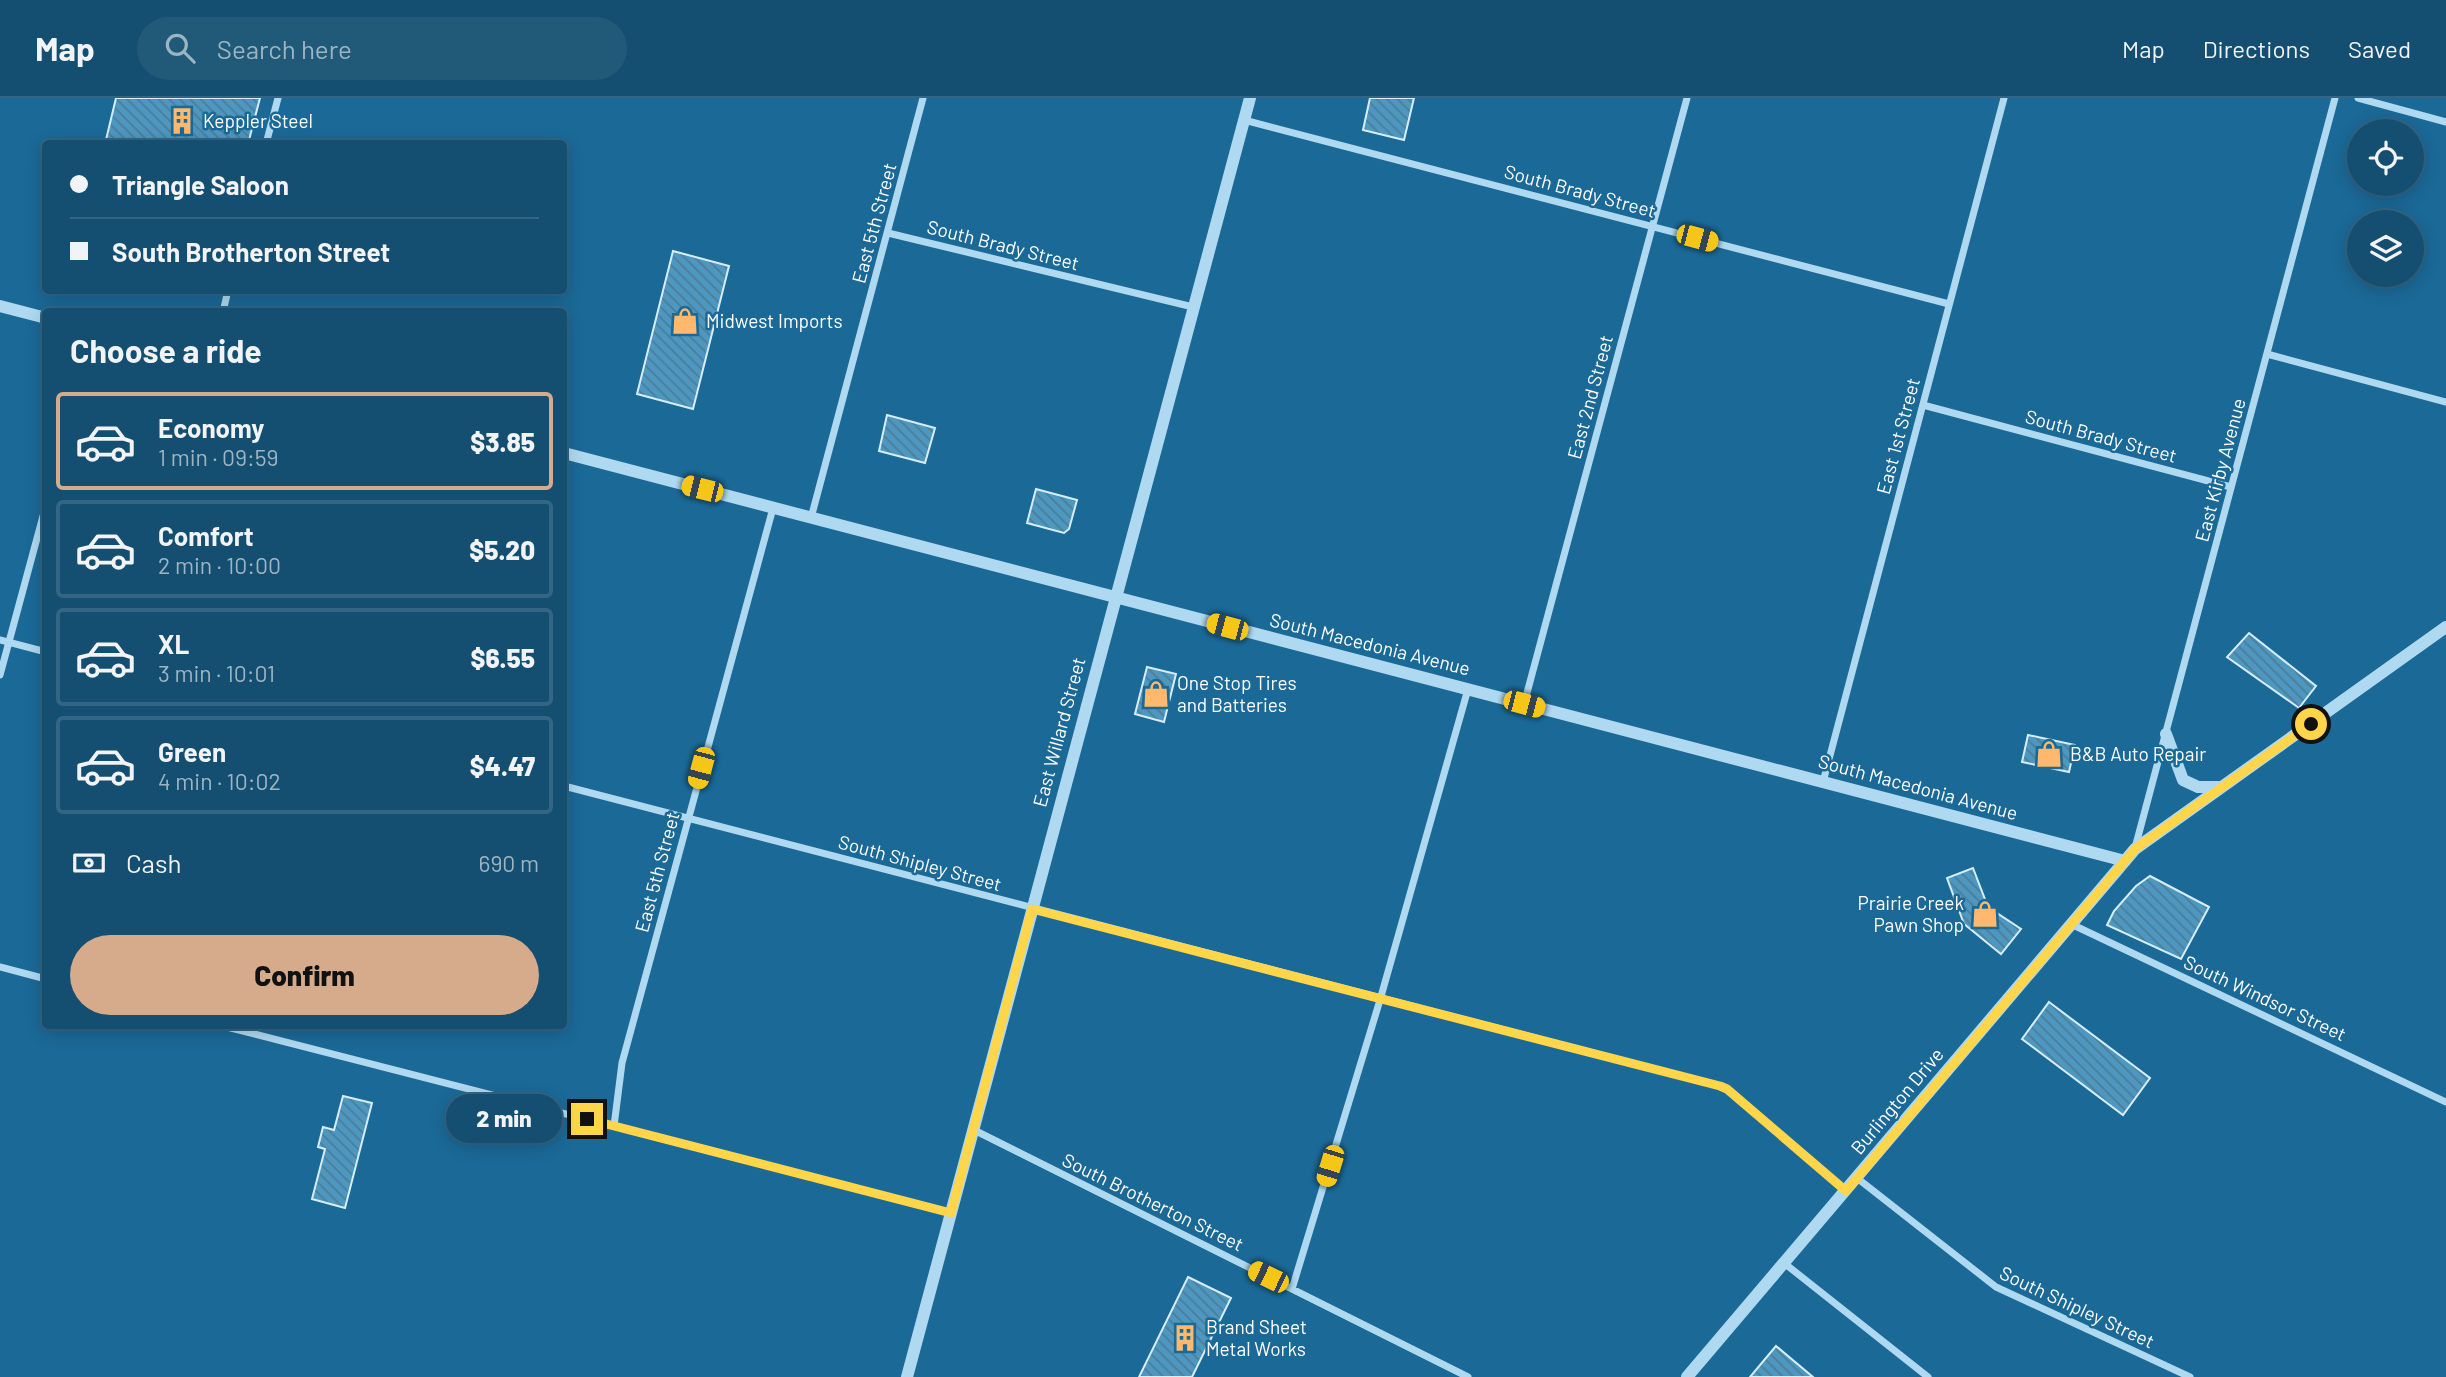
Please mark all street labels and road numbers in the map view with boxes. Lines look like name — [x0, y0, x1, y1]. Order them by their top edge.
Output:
street label: South Brady Street — [1502, 159, 1658, 222]
street label: East 5th Street — [846, 160, 901, 286]
street label: South Brady Street — [925, 214, 1082, 275]
street label: East 2nd Street — [1562, 332, 1617, 461]
street label: East 1st Street — [1871, 375, 1924, 497]
street label: East Kirby Avenue — [2189, 396, 2250, 544]
street label: South Brady Street — [2023, 404, 2179, 467]
street label: South Macedonia Avenue — [1268, 607, 1473, 680]
street label: East Willard Street — [1027, 655, 1090, 809]
street label: South Macedonia Avenue — [1816, 749, 2020, 824]
street label: East 5th Street — [629, 809, 684, 935]
street label: South Shipley Street — [836, 830, 1004, 895]
street label: South Windsor Street — [2180, 950, 2350, 1045]
street label: Burlington Drive — [1845, 1043, 1948, 1159]
street label: South Brotherton Street — [1059, 1148, 1248, 1255]
street label: South Shipley Street — [1996, 1261, 2158, 1352]

